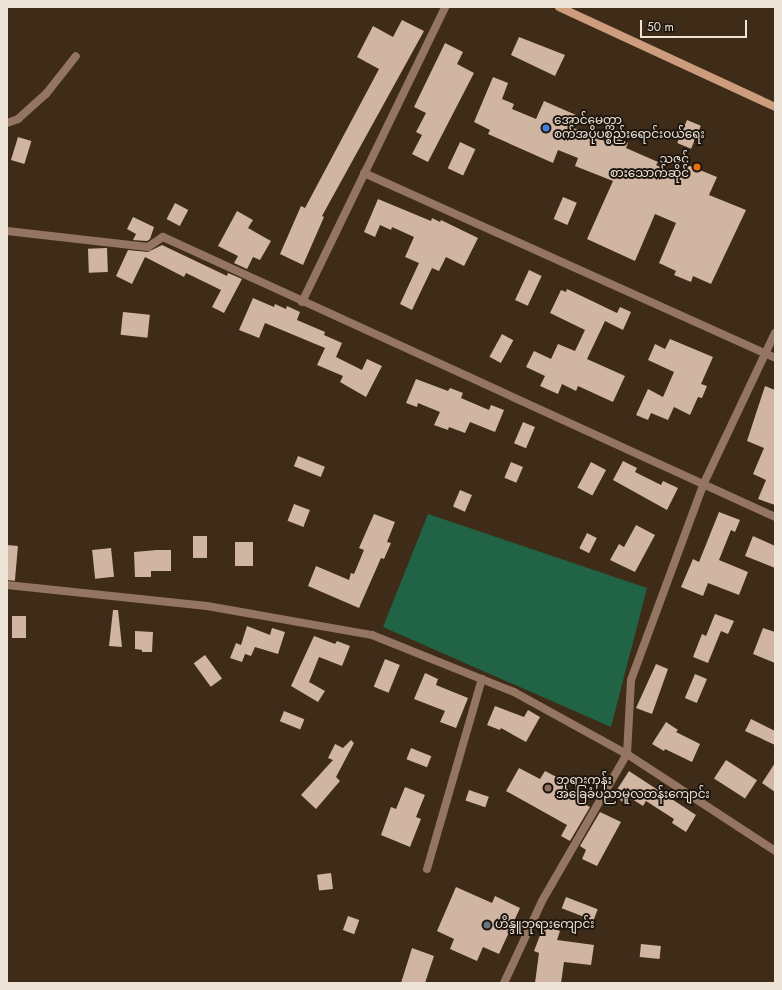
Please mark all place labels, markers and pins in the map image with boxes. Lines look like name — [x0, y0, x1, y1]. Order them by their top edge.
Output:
place label: အောင်မေတ္တာ စက်အပိုပစ္စည်းရောင်းဝယ်ရေး — [554, 114, 705, 142]
marker: အောင်မေတ္တာ စက်အပိုပစ္စည်းရောင်းဝယ်ရေး — [541, 123, 551, 133]
place label: သဇင် စားသောက်ဆိုင် — [610, 153, 689, 181]
marker: သဇင် စားသောက်ဆိုင် — [692, 162, 702, 172]
place label: ဘုရားကုန်း အခြေခံပညာမူလတန်းကျောင်း — [556, 774, 710, 802]
marker: ဘုရားကုန်း အခြေခံပညာမူလတန်းကျောင်း — [543, 783, 553, 793]
place label: ဟိန္ဒူဘုရားကျောင်း — [495, 918, 594, 932]
marker: ဟိန္ဒူဘုရားကျောင်း — [482, 920, 492, 930]

